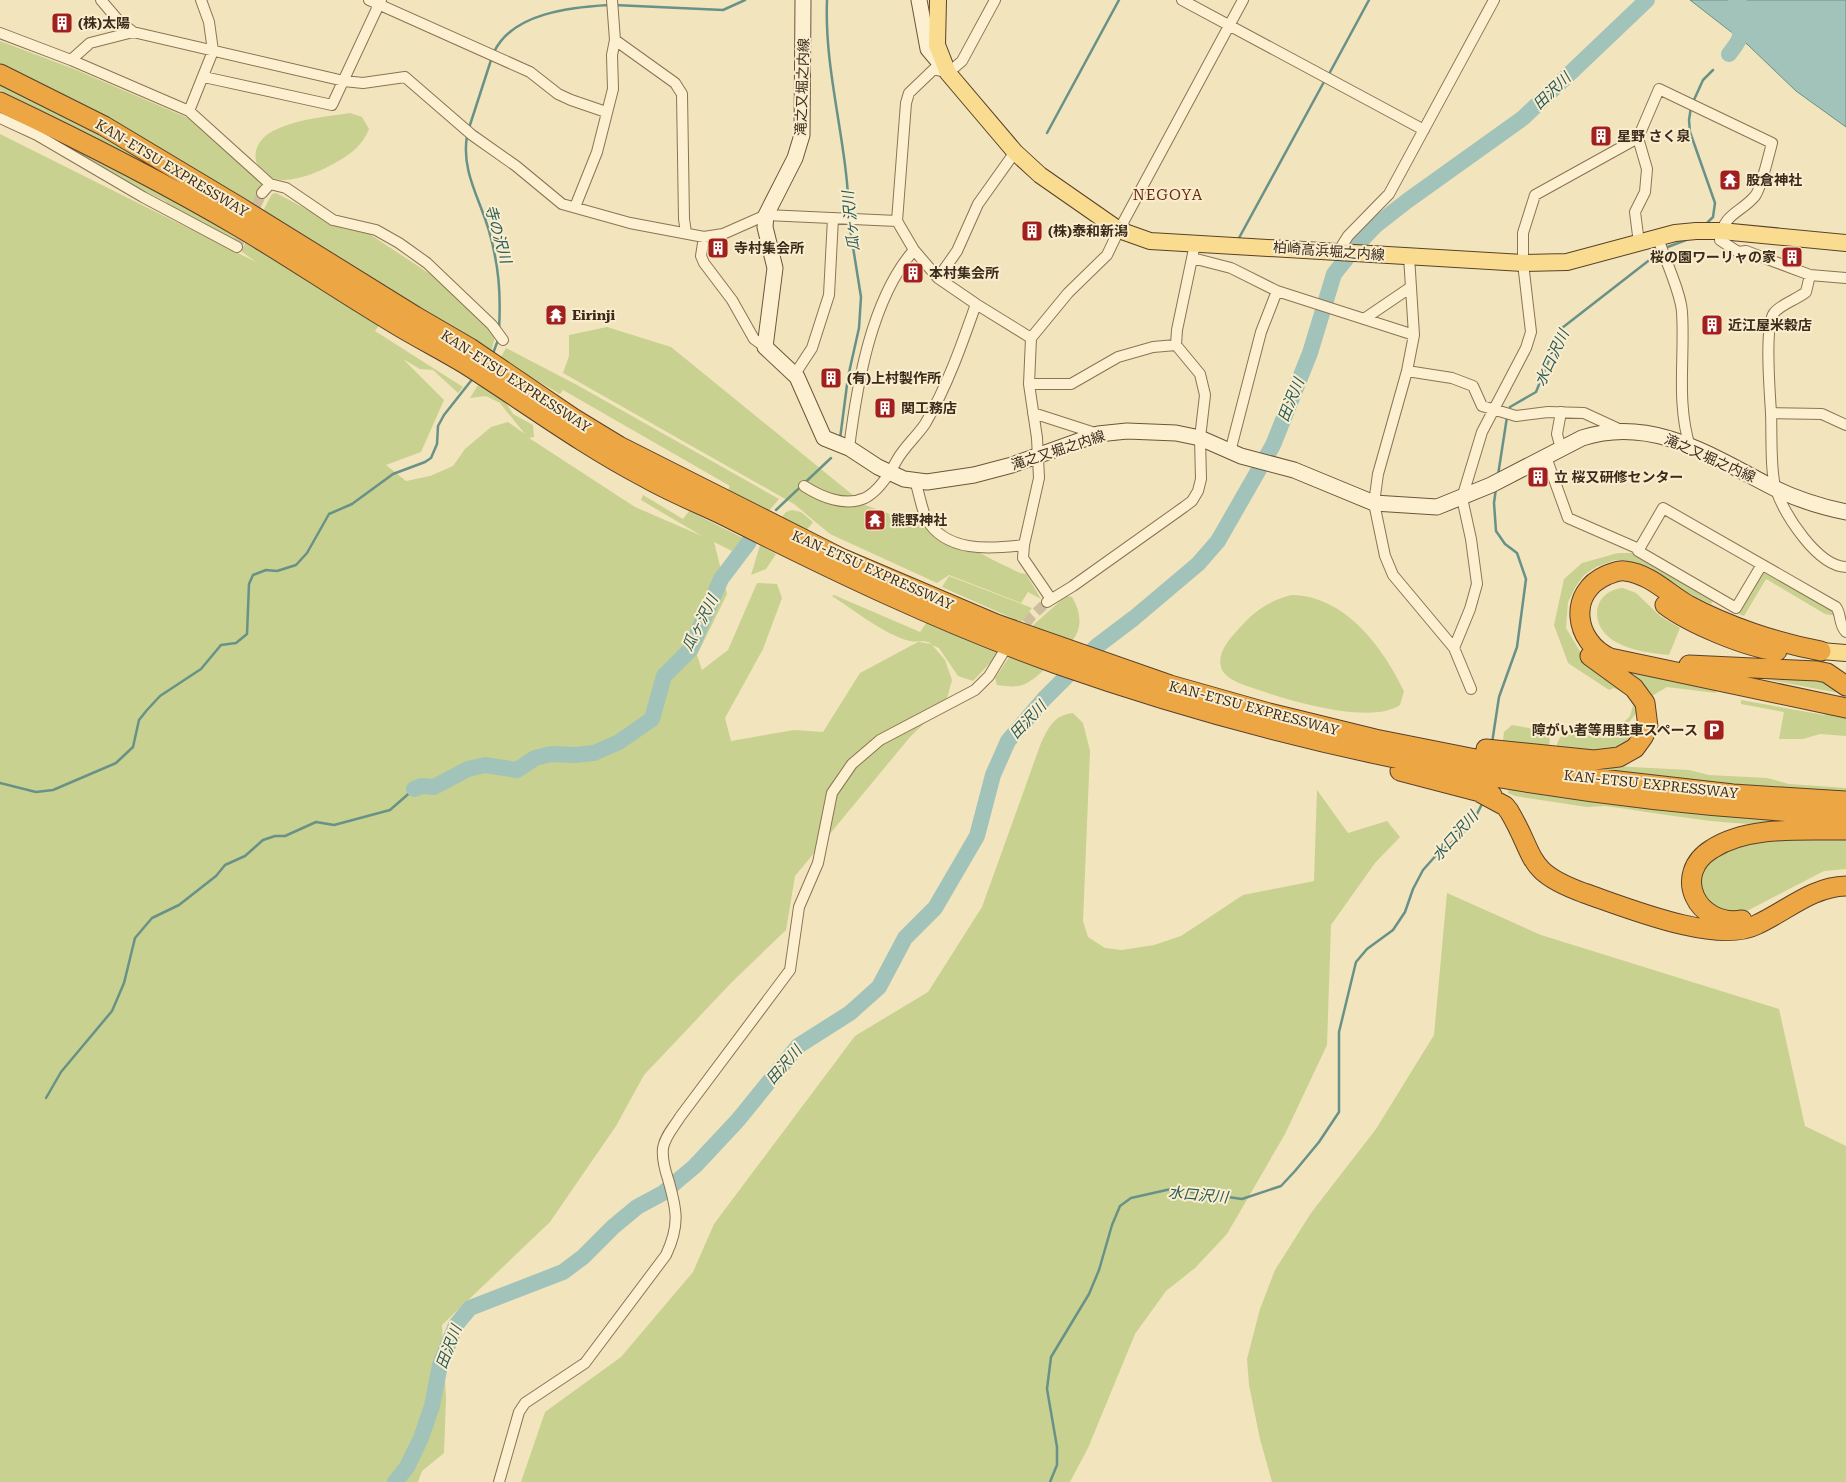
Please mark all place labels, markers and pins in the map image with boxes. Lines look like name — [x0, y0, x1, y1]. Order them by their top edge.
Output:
building icon: (株)太陽 — [50, 11, 74, 35]
place label: (株)太陽 — [78, 15, 130, 31]
building icon: 星野 さく泉 — [1589, 124, 1613, 148]
place label: 星野 さく泉 — [1617, 128, 1691, 144]
temple icon: 股倉神社 — [1718, 168, 1742, 192]
place label: 股倉神社 — [1746, 172, 1802, 188]
building icon: (株)泰和新潟 — [1020, 219, 1044, 243]
place label: (株)泰和新潟 — [1048, 223, 1128, 239]
building icon: 寺村集会所 — [706, 236, 730, 260]
place label: 寺村集会所 — [734, 240, 804, 256]
building icon: 桜の園ワーリャの家 — [1780, 245, 1804, 269]
place label: 桜の園ワーリャの家 — [1650, 249, 1776, 265]
building icon: 本村集会所 — [901, 261, 925, 285]
place label: 本村集会所 — [929, 265, 999, 281]
temple icon: Eirinji — [544, 303, 568, 327]
place label: Eirinji — [572, 307, 616, 323]
building icon: 近江屋米穀店 — [1700, 313, 1724, 337]
place label: 近江屋米穀店 — [1728, 317, 1812, 333]
building icon: (有)上村製作所 — [819, 366, 843, 390]
place label: (有)上村製作所 — [847, 370, 941, 386]
building icon: 関工務店 — [873, 396, 897, 420]
place label: 関工務店 — [901, 400, 957, 416]
building icon: 立 桜又研修センター — [1526, 465, 1550, 489]
place label: 立 桜又研修センター — [1554, 469, 1684, 485]
temple icon: 熊野神社 — [863, 508, 887, 532]
place label: 熊野神社 — [891, 512, 947, 528]
parking icon: 障がい者等用駐車スペース — [1702, 718, 1726, 742]
place label: 障がい者等用駐車スペース — [1532, 722, 1698, 738]

